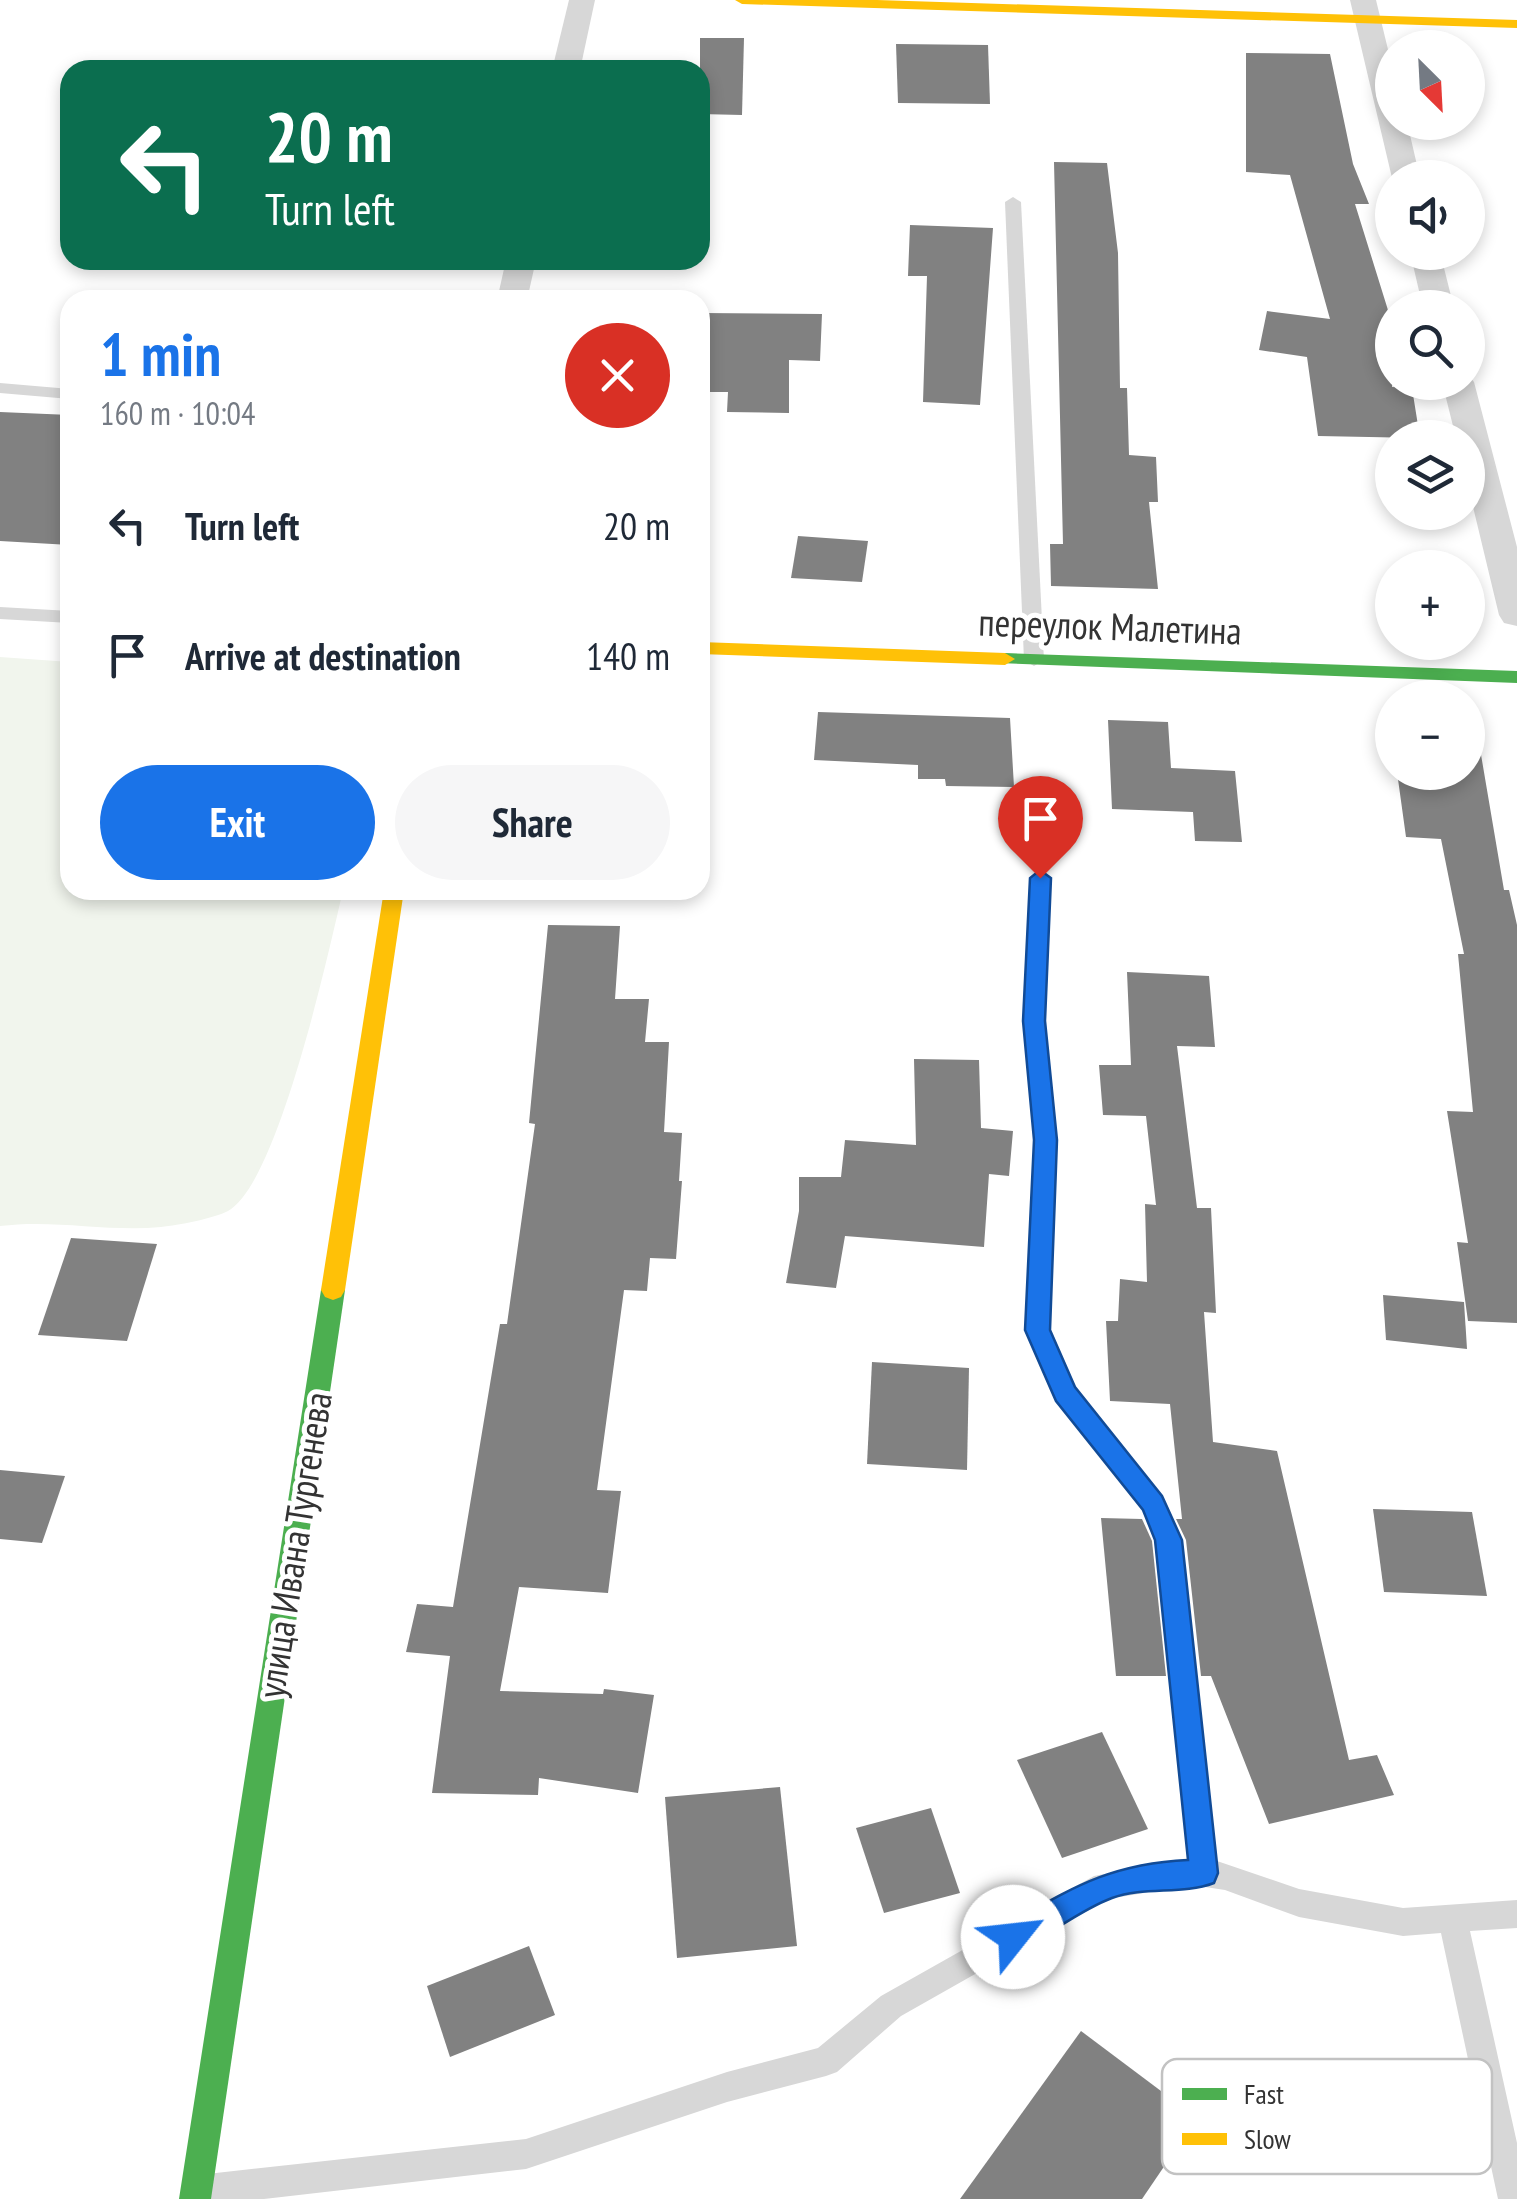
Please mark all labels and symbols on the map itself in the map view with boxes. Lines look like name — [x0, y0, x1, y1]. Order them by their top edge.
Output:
north arrow — [1375, 30, 1485, 140]
street label: переулок Малетина — [978, 596, 1242, 655]
pin — [998, 776, 1083, 879]
street label: улица Ивана Тургенева — [245, 1388, 342, 1701]
position arrow — [961, 1885, 1065, 1989]
legend — [1162, 2059, 1492, 2174]
text: Fast — [1244, 2075, 1284, 2112]
text: Slow — [1244, 2120, 1291, 2157]

